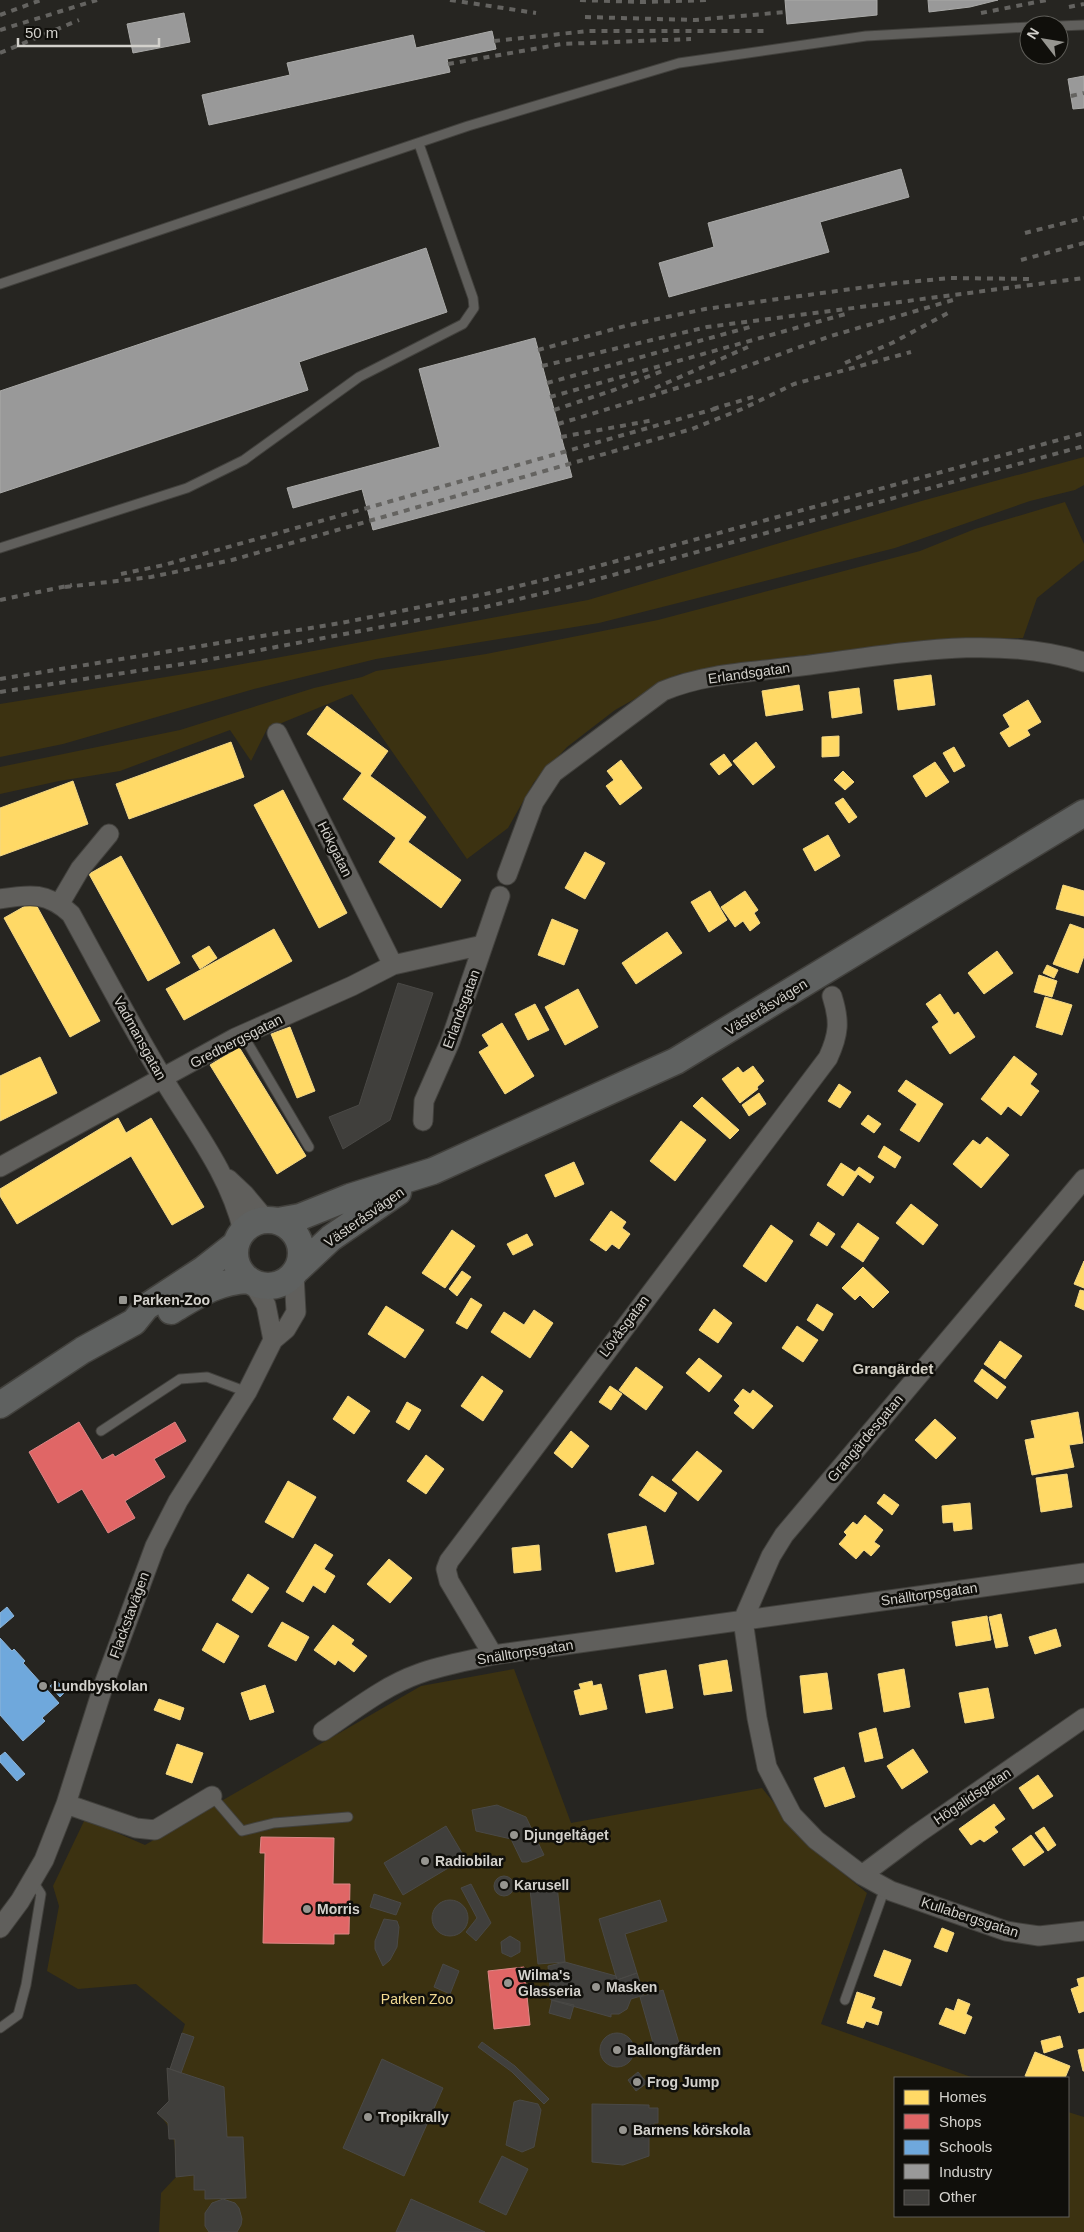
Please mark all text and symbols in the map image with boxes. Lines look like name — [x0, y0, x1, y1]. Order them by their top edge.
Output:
scale bar — [18, 15, 159, 47]
north arrow — [1019, 15, 1069, 65]
text: 50 m — [25, 24, 58, 41]
text: N — [1023, 25, 1042, 42]
street label: Erlandsgatan — [707, 659, 791, 687]
street label: Hökgatan — [314, 819, 356, 879]
street label: Erlandsgatan — [439, 967, 483, 1051]
street label: Västeråsvägen — [722, 975, 810, 1039]
street label: Vadmansgatan — [110, 993, 170, 1083]
street label: Gredbergsgatan — [187, 1011, 285, 1071]
street label: Västeråsvägen — [321, 1184, 407, 1250]
place label: Parken-Zoo — [133, 1292, 210, 1308]
street label: Lövåsgatan — [596, 1292, 652, 1360]
marker: Parken-Zoo — [117, 1294, 129, 1306]
district label: Grangärdet — [853, 1360, 933, 1377]
street label: Grangärdesgatan — [824, 1391, 906, 1485]
street label: Flackstavägen — [106, 1570, 152, 1660]
street label: Snälltorpsgatan — [880, 1579, 978, 1609]
street label: Snälltorpsgatan — [476, 1636, 574, 1668]
place label: Lundbyskolan — [53, 1678, 148, 1694]
marker: Lundbyskolan — [37, 1680, 49, 1692]
street label: Högalidsgatan — [930, 1764, 1014, 1828]
place label: Djungeltåget — [524, 1827, 609, 1843]
marker: Djungeltåget — [508, 1829, 520, 1841]
place label: Radiobilar — [435, 1853, 504, 1869]
marker: Radiobilar — [419, 1855, 431, 1867]
place label: Karusell — [514, 1877, 569, 1893]
marker: Karusell — [498, 1879, 510, 1891]
street label: Kullabergsgatan — [919, 1894, 1021, 1940]
place label: Morris — [317, 1901, 360, 1917]
marker: Morris — [301, 1903, 313, 1915]
place label: Wilma's Glasseria — [518, 1967, 581, 1999]
marker: Wilma's Glasseria — [502, 1977, 514, 1989]
place label: Masken — [606, 1979, 657, 1995]
marker: Masken — [590, 1981, 602, 1993]
park label: Parken Zoo — [381, 1991, 453, 2007]
place label: Ballongfärden — [627, 2042, 721, 2058]
marker: Ballongfärden — [611, 2044, 623, 2056]
place label: Frog Jump — [647, 2074, 719, 2090]
marker: Frog Jump — [631, 2076, 643, 2088]
legend — [894, 2077, 1069, 2217]
text: Homes — [939, 2088, 987, 2105]
place label: Tropikrally — [378, 2109, 449, 2125]
marker: Tropikrally — [362, 2111, 374, 2123]
text: Shops — [939, 2113, 982, 2130]
place label: Barnens körskola — [633, 2122, 751, 2138]
marker: Barnens körskola — [617, 2124, 629, 2136]
text: Schools — [939, 2138, 992, 2155]
text: Industry — [939, 2163, 993, 2180]
text: Other — [939, 2188, 977, 2205]

